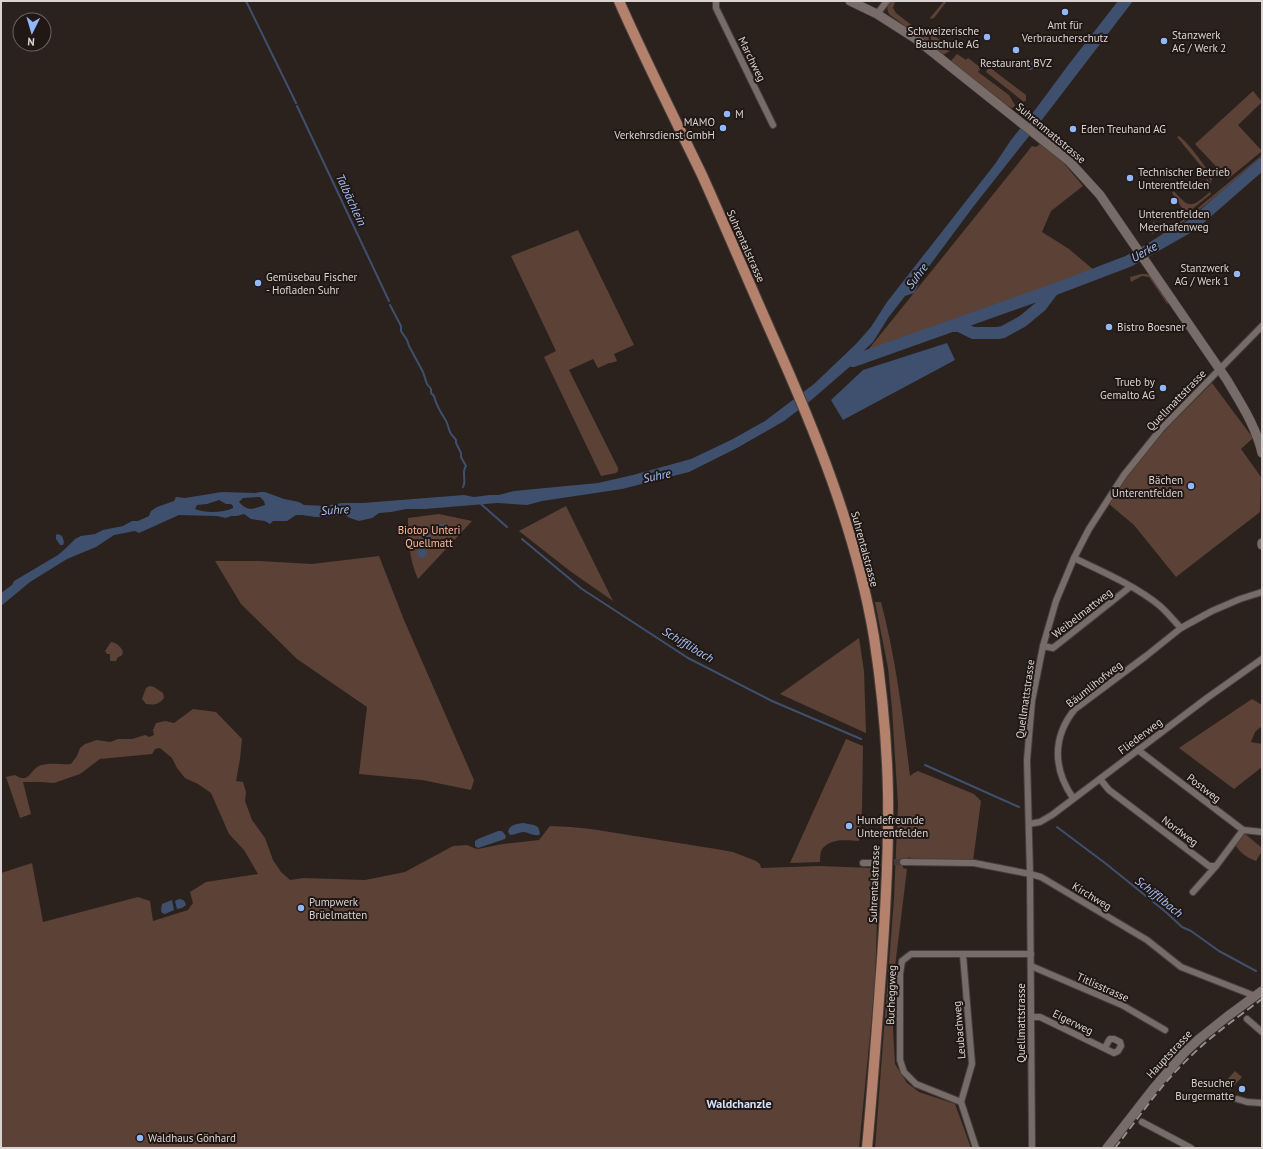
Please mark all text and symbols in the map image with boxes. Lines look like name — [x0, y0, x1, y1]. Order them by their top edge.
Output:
marker: Amt für Verbraucherschutz — [1060, 7, 1070, 17]
north arrow — [12, 12, 52, 52]
place label: Amt für Verbraucherschutz — [1021, 18, 1108, 45]
place label: Schweizerische Bauschule AG — [907, 24, 979, 51]
place label: Stanzwerk AG / Werk 2 — [1172, 28, 1226, 55]
marker: Schweizerische Bauschule AG — [982, 32, 992, 42]
street label: Marchweg — [735, 34, 769, 84]
text: N — [27, 35, 35, 49]
marker: Stanzwerk AG / Werk 2 — [1159, 36, 1169, 46]
marker: Restaurant BVZ — [1011, 45, 1021, 55]
place label: Restaurant BVZ — [980, 56, 1052, 70]
street label: Suhrenmattstrasse — [1013, 100, 1089, 167]
place label: M — [735, 107, 744, 121]
marker: M — [722, 109, 732, 119]
place label: MAMO Verkehrsdienst GmbH — [613, 115, 715, 142]
place label: Eden Treuhand AG — [1081, 122, 1166, 136]
marker: MAMO Verkehrsdienst GmbH — [718, 123, 728, 133]
marker: Eden Treuhand AG — [1068, 124, 1078, 134]
place label: Technischer Betrieb Unterentfelden — [1138, 165, 1230, 192]
water label: Talbächlein — [333, 171, 370, 228]
marker: Technischer Betrieb Unterentfelden — [1125, 173, 1135, 183]
marker: Unterentfelden Meerhafenweg — [1169, 196, 1179, 206]
place label: Unterentfelden Meerhafenweg — [1138, 207, 1210, 234]
street label: Suhrentalstrasse — [724, 208, 768, 285]
water label: Uerke — [1128, 238, 1160, 265]
water label: Suhre — [902, 260, 931, 291]
place label: Stanzwerk AG / Werk 1 — [1175, 261, 1230, 288]
marker: Stanzwerk AG / Werk 1 — [1232, 269, 1242, 279]
place label: Gemüsebau Fischer - Hofladen Suhr — [266, 270, 357, 297]
marker: Gemüsebau Fischer - Hofladen Suhr — [253, 278, 263, 288]
place label: Bistro Boesner — [1117, 320, 1185, 334]
marker: Bistro Boesner — [1104, 322, 1114, 332]
street label: Quellmattstrasse — [1143, 366, 1209, 434]
place label: Trueb by Gemalto AG — [1100, 375, 1156, 402]
marker: Trueb by Gemalto AG — [1158, 383, 1168, 393]
water label: Suhre — [642, 465, 673, 486]
place label: Bächen Unterentfelden — [1112, 473, 1183, 500]
marker: Bächen Unterentfelden — [1186, 481, 1196, 491]
water label: Suhre — [320, 501, 350, 518]
street label: Suhrentalstrasse — [848, 510, 882, 589]
park label: Biotop Unteri Quellmatt — [398, 523, 460, 550]
street label: Weibelmattweg — [1049, 585, 1115, 641]
water label: Schifflibach — [660, 623, 717, 666]
street label: Quellmattstrasse — [1013, 658, 1038, 739]
street label: Bäumlihofweg — [1063, 658, 1125, 710]
street label: Fliederweg — [1115, 715, 1165, 757]
street label: Postweg — [1184, 771, 1224, 805]
place label: Hundefreunde Unterentfelden — [857, 813, 928, 840]
street label: Nordweg — [1159, 813, 1201, 849]
marker: Hundefreunde Unterentfelden — [844, 821, 854, 831]
street label: Suhrentalstrasse — [866, 844, 882, 923]
water label: Schifflibach — [1132, 873, 1186, 920]
street label: Kirchweg — [1070, 879, 1114, 913]
place label: Pumpwerk Brüelmatten — [309, 895, 367, 922]
marker: Pumpwerk Brüelmatten — [296, 903, 306, 913]
street label: Bucheggweg — [883, 965, 899, 1025]
street label: Titlisstrasse — [1075, 969, 1132, 1005]
street label: Quellmattstrasse — [1014, 983, 1028, 1063]
street label: Leubachweg — [949, 1000, 969, 1060]
street label: Eigerweg — [1050, 1006, 1096, 1038]
street label: Hauptstrasse — [1143, 1027, 1195, 1081]
place label: Besucher Burgermatte — [1175, 1076, 1234, 1103]
marker: Besucher Burgermatte — [1237, 1084, 1247, 1094]
district label: Waldchanzle — [706, 1096, 772, 1111]
place label: Waldhaus Gönhard — [148, 1131, 236, 1145]
marker: Waldhaus Gönhard — [135, 1133, 145, 1143]

